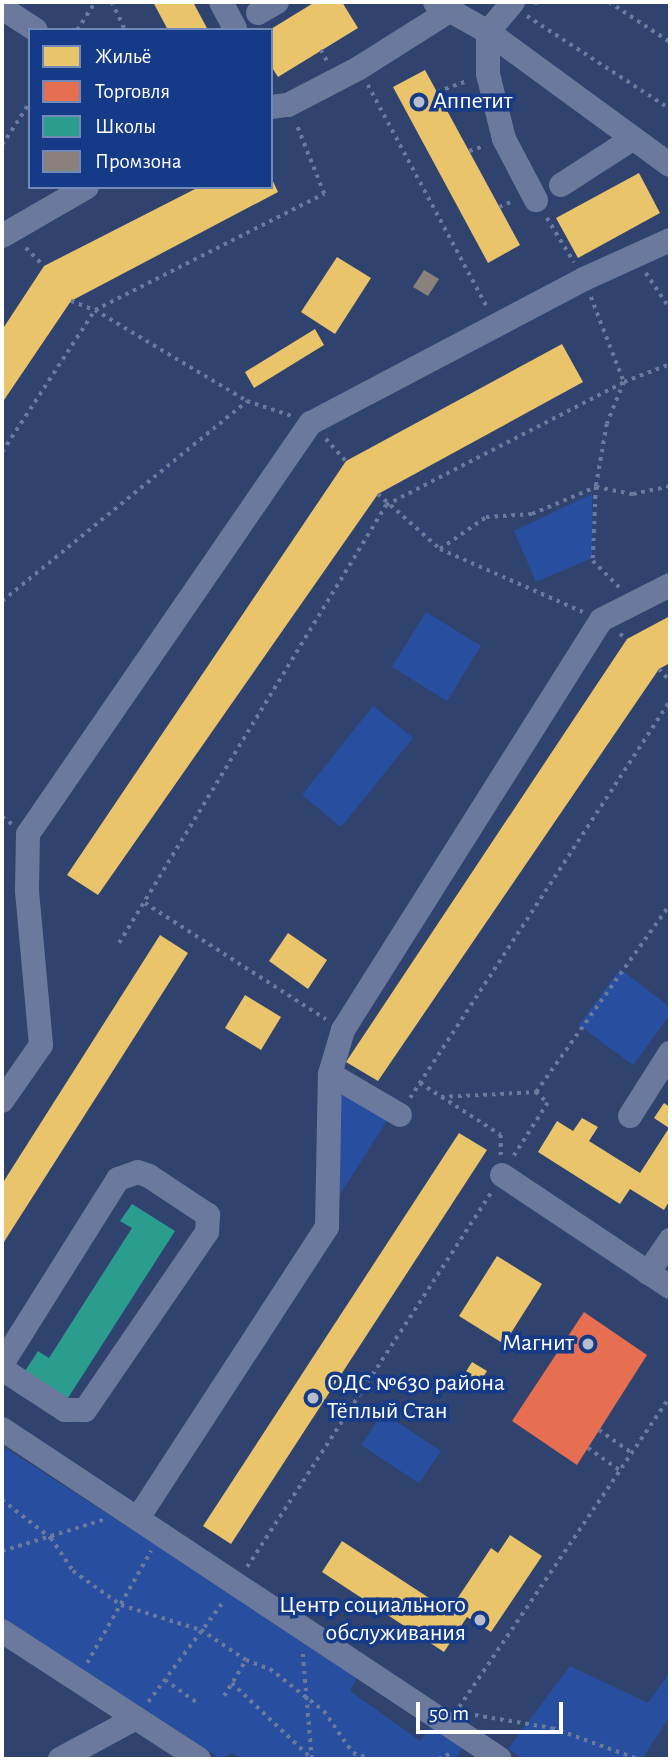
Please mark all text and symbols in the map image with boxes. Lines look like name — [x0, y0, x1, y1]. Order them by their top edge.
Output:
legend — [28, 28, 273, 189]
text: Жильё — [95, 46, 151, 67]
text: Торговля — [95, 81, 170, 102]
place label: Аппетит — [433, 88, 512, 116]
marker: Аппетит — [411, 94, 427, 110]
text: Школы — [95, 116, 156, 137]
text: Промзона — [95, 151, 182, 172]
place label: Магнит — [502, 1330, 574, 1358]
marker: Магнит — [580, 1336, 596, 1352]
place label: ОДС №630 района Тёплый Стан — [327, 1370, 505, 1426]
marker: ОДС №630 района Тёплый Стан — [305, 1390, 321, 1406]
place label: Центр социального обслуживания — [279, 1592, 466, 1648]
marker: Центр социального обслуживания — [472, 1612, 488, 1628]
scale bar — [420, 1688, 567, 1732]
text: 50 m — [429, 1703, 469, 1724]

